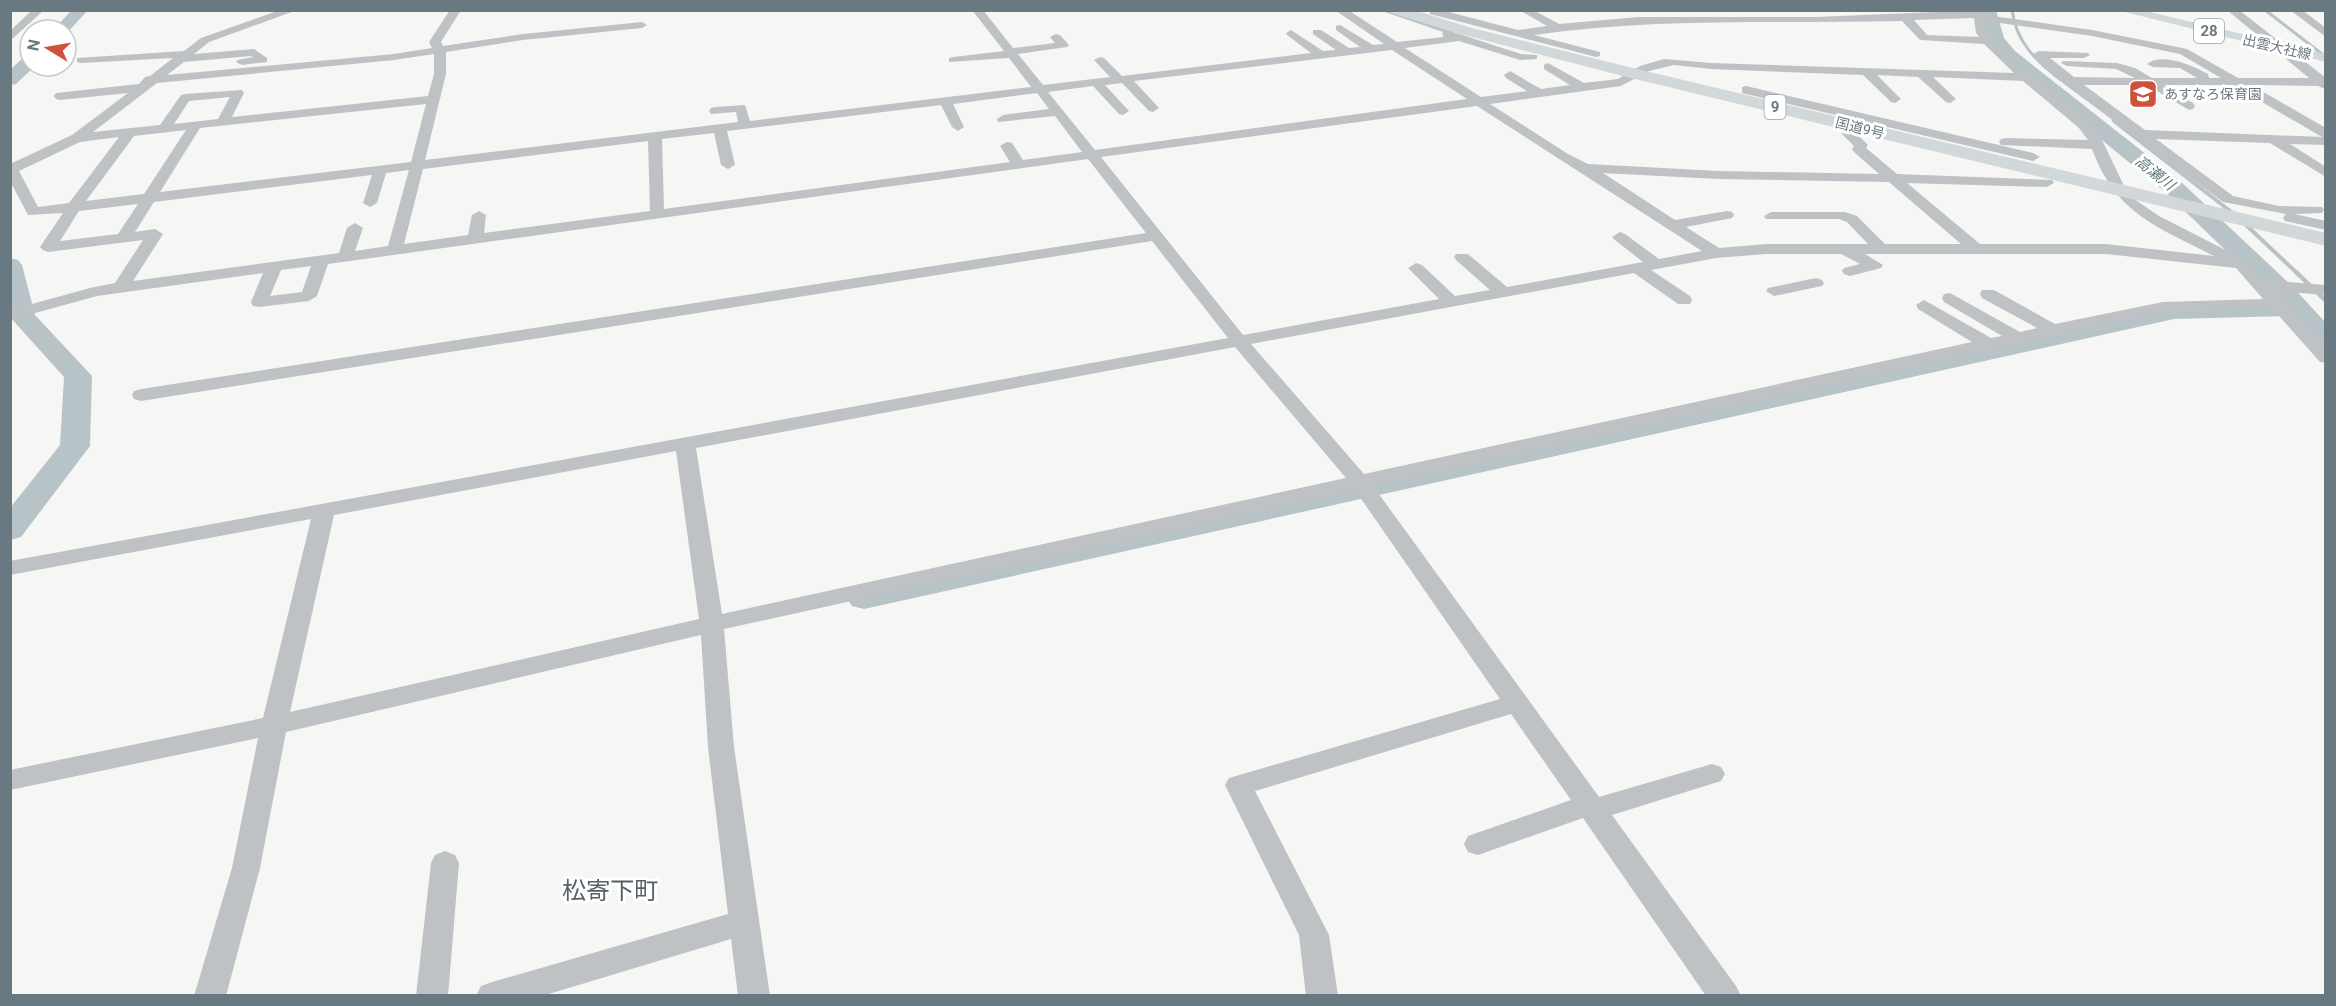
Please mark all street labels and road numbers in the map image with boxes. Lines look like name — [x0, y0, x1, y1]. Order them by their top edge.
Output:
road number: 28 — [2194, 19, 2224, 43]
street label: 出雲大社線 — [2241, 31, 2313, 63]
road number: 9 — [1764, 95, 1786, 119]
street label: 国道9号 — [1834, 114, 1886, 142]

